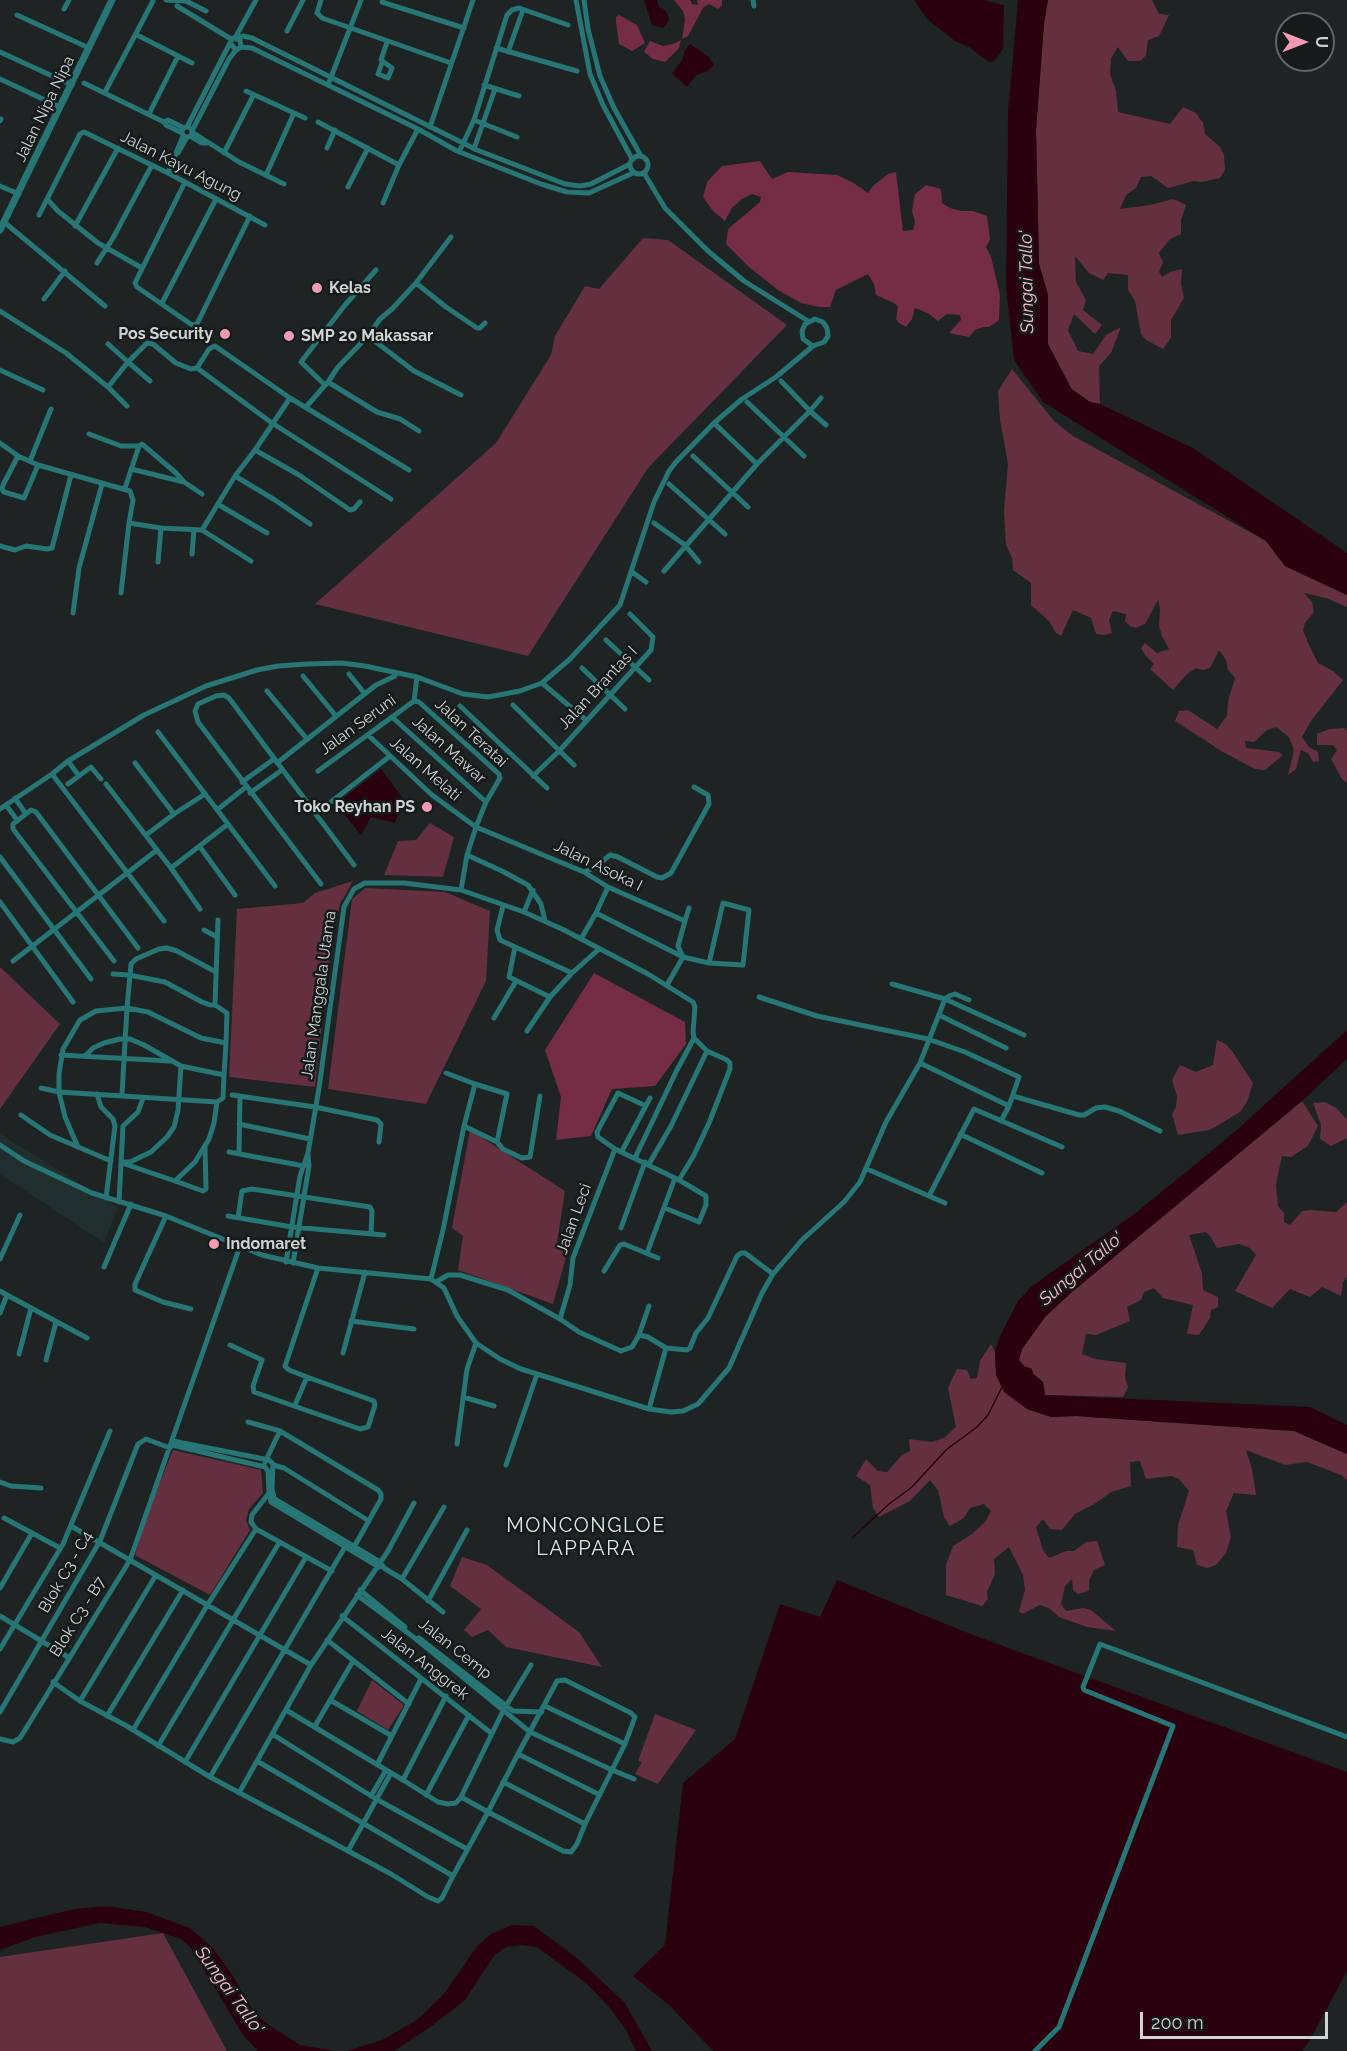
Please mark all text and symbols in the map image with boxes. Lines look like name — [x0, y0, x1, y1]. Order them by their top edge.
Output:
north arrow — [1275, 12, 1335, 72]
text: U — [1312, 36, 1331, 48]
street label: Jalan Nipa Nipa — [11, 53, 79, 165]
street label: Jalan Kayu Agung — [117, 127, 245, 205]
water label: Sungai Tallo' — [1015, 230, 1039, 334]
place label: Kelas — [329, 278, 371, 298]
marker: Kelas — [310, 281, 324, 295]
place label: Pos Security — [118, 324, 213, 344]
place label: SMP 20 Makassar — [301, 326, 433, 346]
marker: Pos Security — [218, 327, 232, 341]
marker: SMP 20 Makassar — [282, 329, 296, 343]
street label: Jalan Brantas I — [555, 642, 641, 734]
street label: Jalan Seruni — [316, 691, 400, 759]
street label: Jalan Teratai — [431, 695, 511, 771]
street label: Jalan Mawar — [408, 712, 490, 788]
street label: Jalan Melati — [386, 733, 464, 805]
place label: Toko Reyhan PS — [294, 797, 415, 817]
marker: Toko Reyhan PS — [420, 800, 434, 814]
street label: Jalan Asoka I — [551, 836, 645, 896]
street label: Jalan Manggala Utama — [298, 910, 340, 1080]
street label: Jalan Leci — [552, 1181, 596, 1257]
water label: Sungai Tallo' — [1035, 1228, 1127, 1310]
place label: Indomaret — [226, 1234, 306, 1254]
marker: Indomaret — [207, 1237, 221, 1251]
district label: MONCONGLOE LAPPARA — [506, 1514, 666, 1561]
street label: Blok C3 - C4 — [35, 1528, 97, 1616]
street label: Blok C3 - B7 — [46, 1573, 110, 1661]
street label: Jalan Cemp — [415, 1614, 495, 1684]
street label: Jalan Anggrek — [377, 1624, 473, 1704]
water label: Sungai Tallo' — [190, 1942, 268, 2038]
scale bar — [1143, 2000, 1330, 2038]
text: 200 m — [1151, 2012, 1204, 2033]

